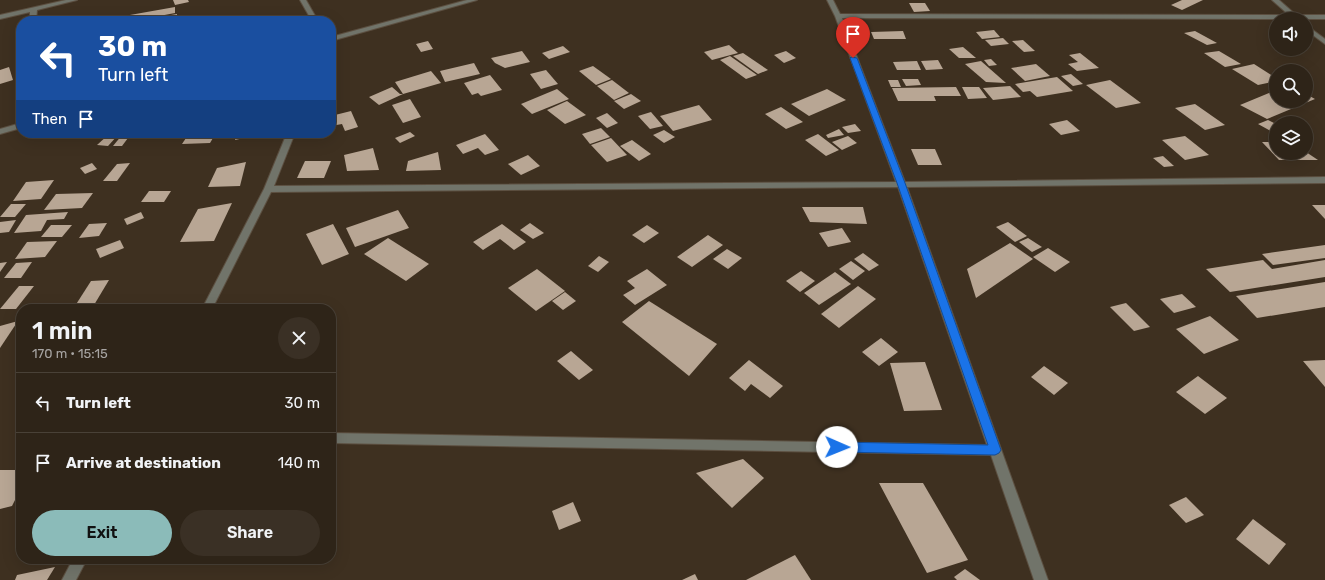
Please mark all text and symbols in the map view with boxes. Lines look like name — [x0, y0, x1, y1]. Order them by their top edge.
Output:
map controls — [1269, 12, 1313, 160]
button: sound — [1269, 12, 1313, 56]
pin — [836, 17, 870, 58]
icon: arrive — [842, 23, 864, 45]
text: 30 m — [98, 30, 167, 63]
icon: left — [32, 32, 84, 84]
text: Turn left — [98, 64, 168, 86]
button: search — [1269, 64, 1313, 108]
icon: arrive — [75, 108, 97, 130]
text: Then — [32, 110, 67, 128]
button: layers — [1269, 116, 1313, 160]
text: 1 min — [32, 317, 92, 345]
button: close — [278, 317, 320, 359]
text: 170 m · 15:15 — [32, 346, 108, 361]
icon: left — [32, 392, 54, 414]
text: Turn left — [66, 394, 131, 412]
text: 30 m — [284, 394, 320, 412]
position arrow — [816, 426, 858, 468]
icon: arrive — [32, 452, 54, 474]
text: Arrive at destination — [66, 454, 221, 472]
text: 140 m — [278, 454, 320, 472]
button: Exit — [32, 510, 172, 556]
button: Share — [180, 510, 320, 556]

